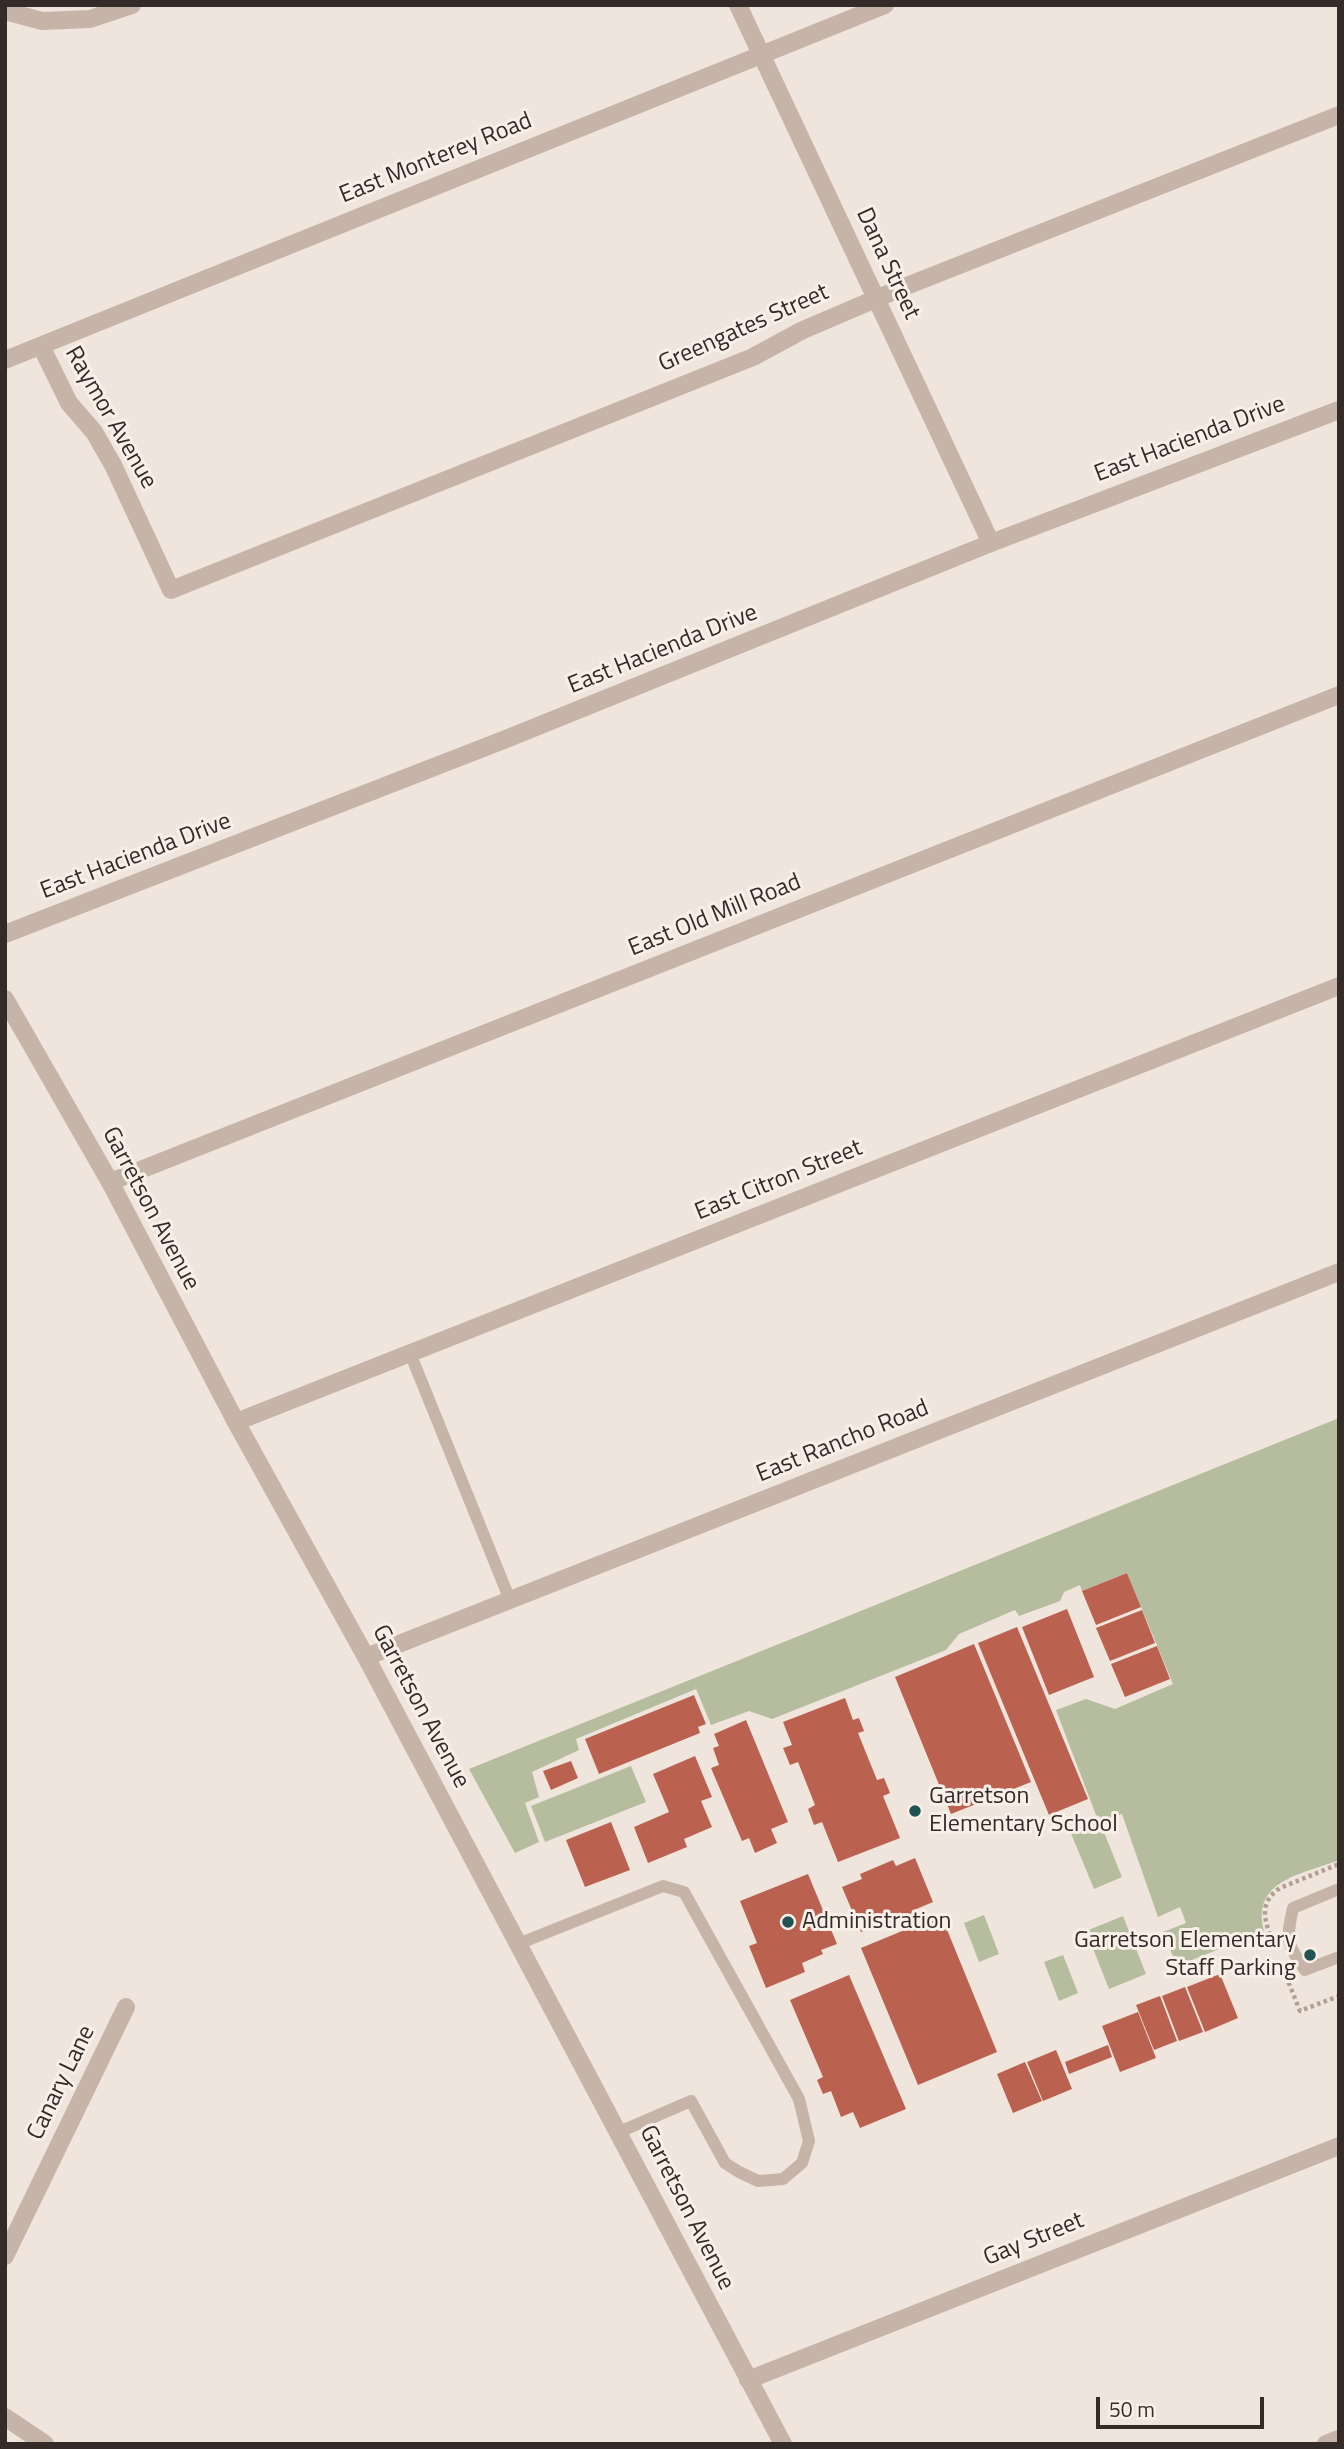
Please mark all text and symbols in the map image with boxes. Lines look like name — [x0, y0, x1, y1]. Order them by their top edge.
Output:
street label: East Monterey Road — [336, 107, 536, 211]
street label: Dana Street — [849, 204, 925, 324]
street label: Greengates Street — [654, 279, 834, 379]
street label: Raymor Avenue — [58, 342, 162, 494]
street label: East Hacienda Drive — [1091, 390, 1289, 490]
street label: East Hacienda Drive — [564, 599, 762, 701]
street label: East Hacienda Drive — [37, 807, 235, 907]
street label: East Old Mill Road — [625, 868, 805, 964]
street label: Garretson Avenue — [95, 1122, 205, 1296]
street label: East Citron Street — [691, 1134, 867, 1228]
street label: East Rancho Road — [753, 1394, 933, 1490]
street label: Garretson Avenue — [365, 1620, 475, 1794]
place label: Garretson Elementary School — [929, 1783, 1118, 1839]
marker: Garretson Elementary School — [907, 1803, 923, 1819]
place label: Administration — [802, 1908, 951, 1936]
marker: Administration — [780, 1914, 796, 1930]
place label: Garretson Elementary Staff Parking — [1074, 1927, 1296, 1983]
marker: Garretson Elementary Staff Parking — [1302, 1947, 1318, 1963]
street label: Canary Lane — [22, 2021, 102, 2145]
street label: Garretson Avenue — [632, 2121, 740, 2295]
street label: Gay Street — [980, 2207, 1088, 2273]
scale bar — [1099, 2382, 1267, 2426]
text: 50 m — [1109, 2393, 1155, 2425]

